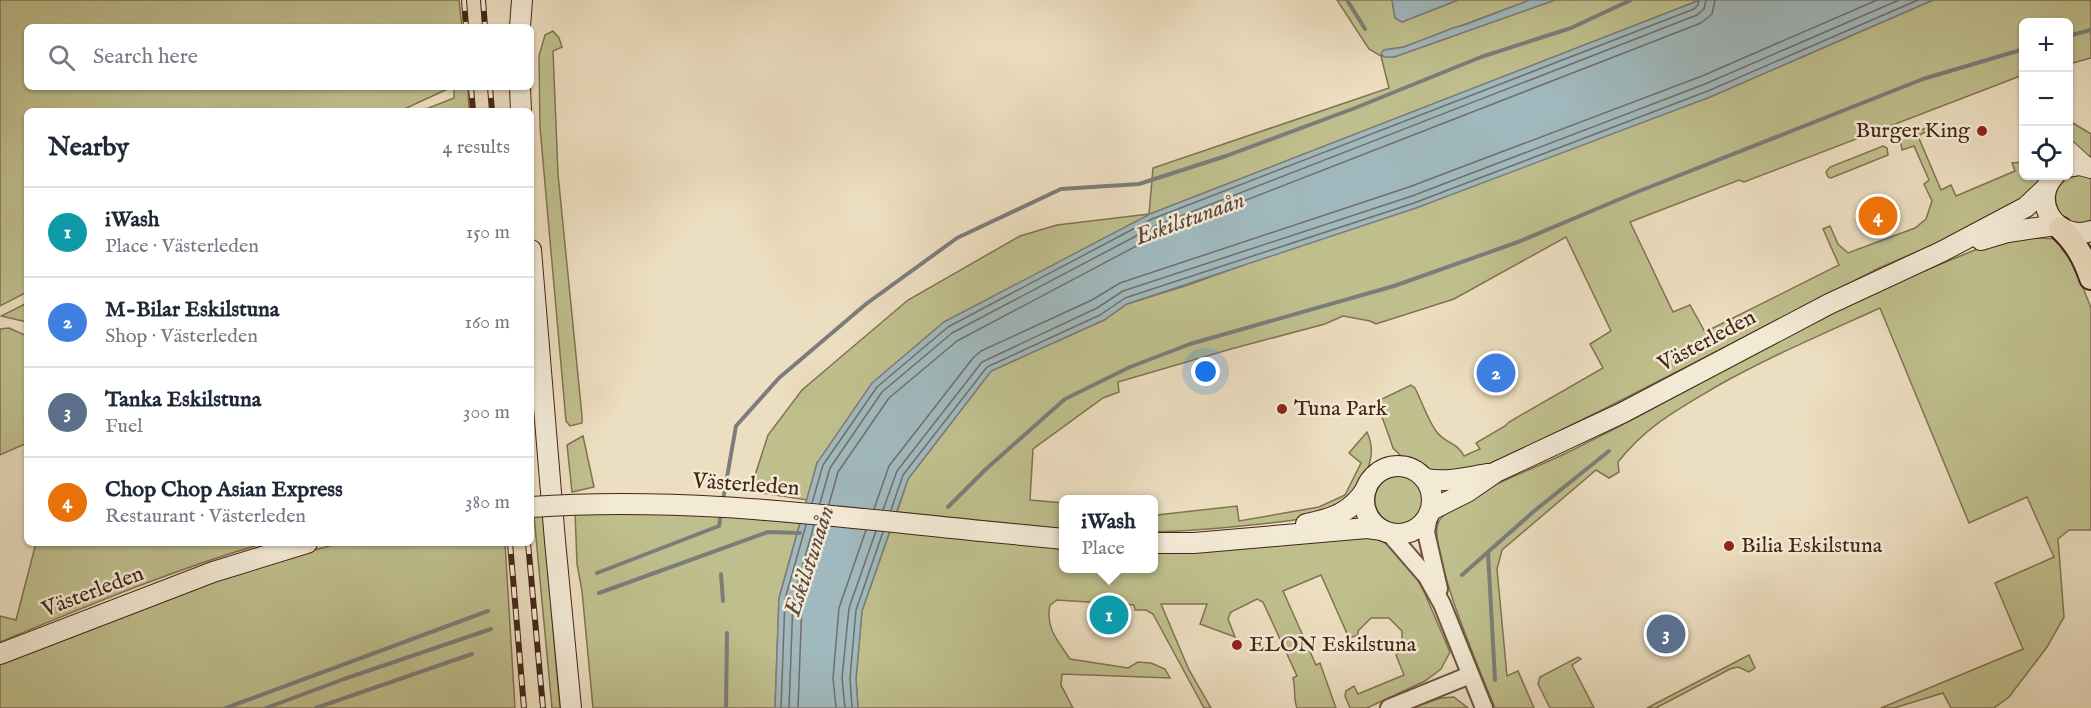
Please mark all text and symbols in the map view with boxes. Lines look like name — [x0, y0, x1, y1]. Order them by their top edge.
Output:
map controls — [2019, 18, 2073, 180]
button: + — [2019, 18, 2073, 72]
search box — [24, 24, 534, 90]
icon: search — [45, 41, 78, 74]
text: Search here — [93, 43, 198, 71]
button: − — [2019, 72, 2073, 126]
place label: Burger King — [1856, 117, 1971, 145]
marker: Burger King — [1975, 124, 1989, 138]
button: locate — [2019, 126, 2073, 180]
text: Nearby — [48, 131, 129, 164]
text: 4 results — [443, 135, 510, 160]
water label: Eskilstunaån — [1130, 185, 1249, 253]
pin: 4 — [1858, 194, 1898, 238]
text: iWash — [105, 206, 159, 234]
text: 1 — [64, 220, 71, 245]
text: 150 m — [466, 220, 510, 245]
text: Place · Västerleden — [105, 234, 259, 259]
text: M-Bilar Eskilstuna — [105, 296, 279, 324]
street label: Västerleden — [1652, 303, 1761, 379]
text: 2 — [63, 310, 72, 335]
text: 160 m — [464, 310, 510, 335]
text: Shop · Västerleden — [105, 324, 258, 349]
pin: 2 — [1476, 350, 1516, 395]
your location — [1191, 357, 1220, 386]
text: Tanka Eskilstuna — [105, 386, 261, 414]
place label: Tuna Park — [1294, 395, 1388, 423]
text: 3 — [64, 400, 71, 425]
text: 300 m — [463, 400, 510, 425]
marker: Tuna Park — [1275, 402, 1289, 416]
text: Fuel — [105, 414, 143, 439]
street label: Västerleden — [691, 467, 801, 503]
text: Chop Chop Asian Express — [105, 476, 343, 504]
text: 4 — [63, 490, 72, 515]
text: 380 m — [465, 490, 510, 515]
popup — [1059, 495, 1158, 573]
water label: Eskilstunaån — [777, 502, 842, 621]
text: Restaurant · Västerleden — [105, 504, 306, 529]
text: iWash — [1081, 508, 1136, 536]
place label: Bilia Eskilstuna — [1741, 532, 1883, 560]
text: Place — [1081, 536, 1125, 561]
marker: Bilia Eskilstuna — [1722, 539, 1736, 553]
street label: Västerleden — [37, 560, 148, 625]
pin: 1 — [1090, 592, 1128, 638]
pin: 3 — [1646, 612, 1686, 656]
place label: ELON Eskilstuna — [1249, 631, 1417, 659]
marker: ELON Eskilstuna — [1230, 638, 1244, 652]

